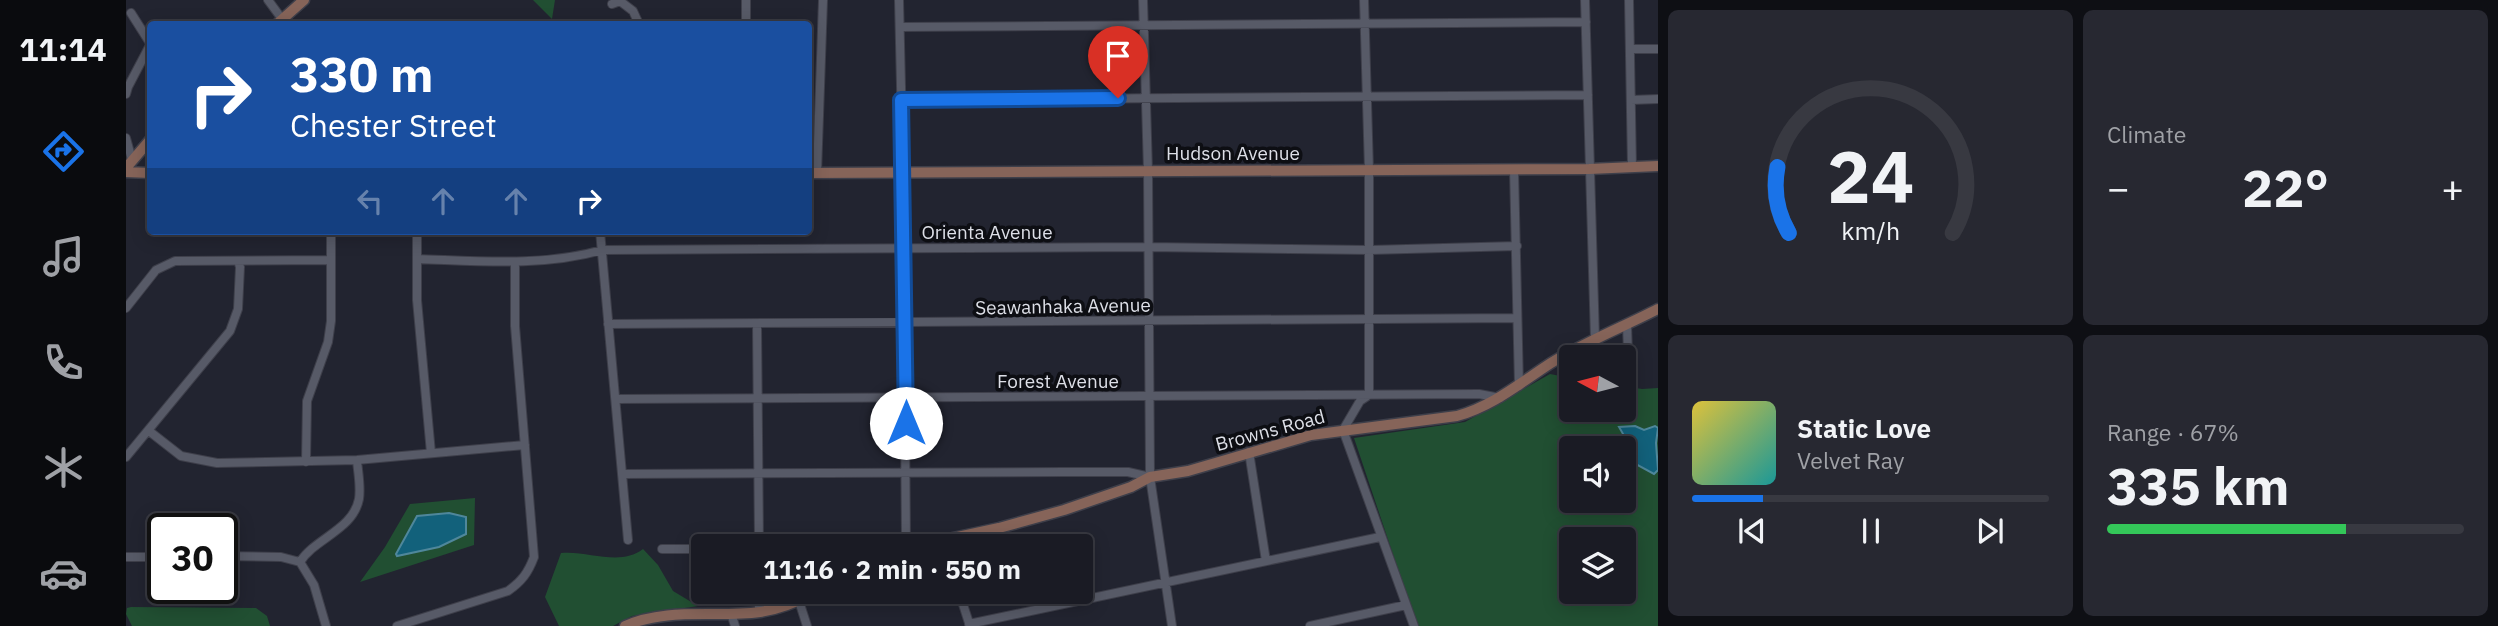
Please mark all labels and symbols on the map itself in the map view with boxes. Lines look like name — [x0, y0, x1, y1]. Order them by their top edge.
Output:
pin — [1088, 26, 1148, 98]
street label: Hudson Avenue — [1166, 141, 1300, 165]
street label: Orienta Avenue — [921, 220, 1053, 244]
street label: Seawanhaka Avenue — [975, 292, 1151, 320]
north arrow — [1559, 345, 1636, 422]
street label: Forest Avenue — [997, 369, 1119, 393]
position arrow — [869, 386, 943, 460]
street label: Browns Road — [1212, 404, 1328, 456]
speed limit sign: 30 — [147, 513, 238, 604]

